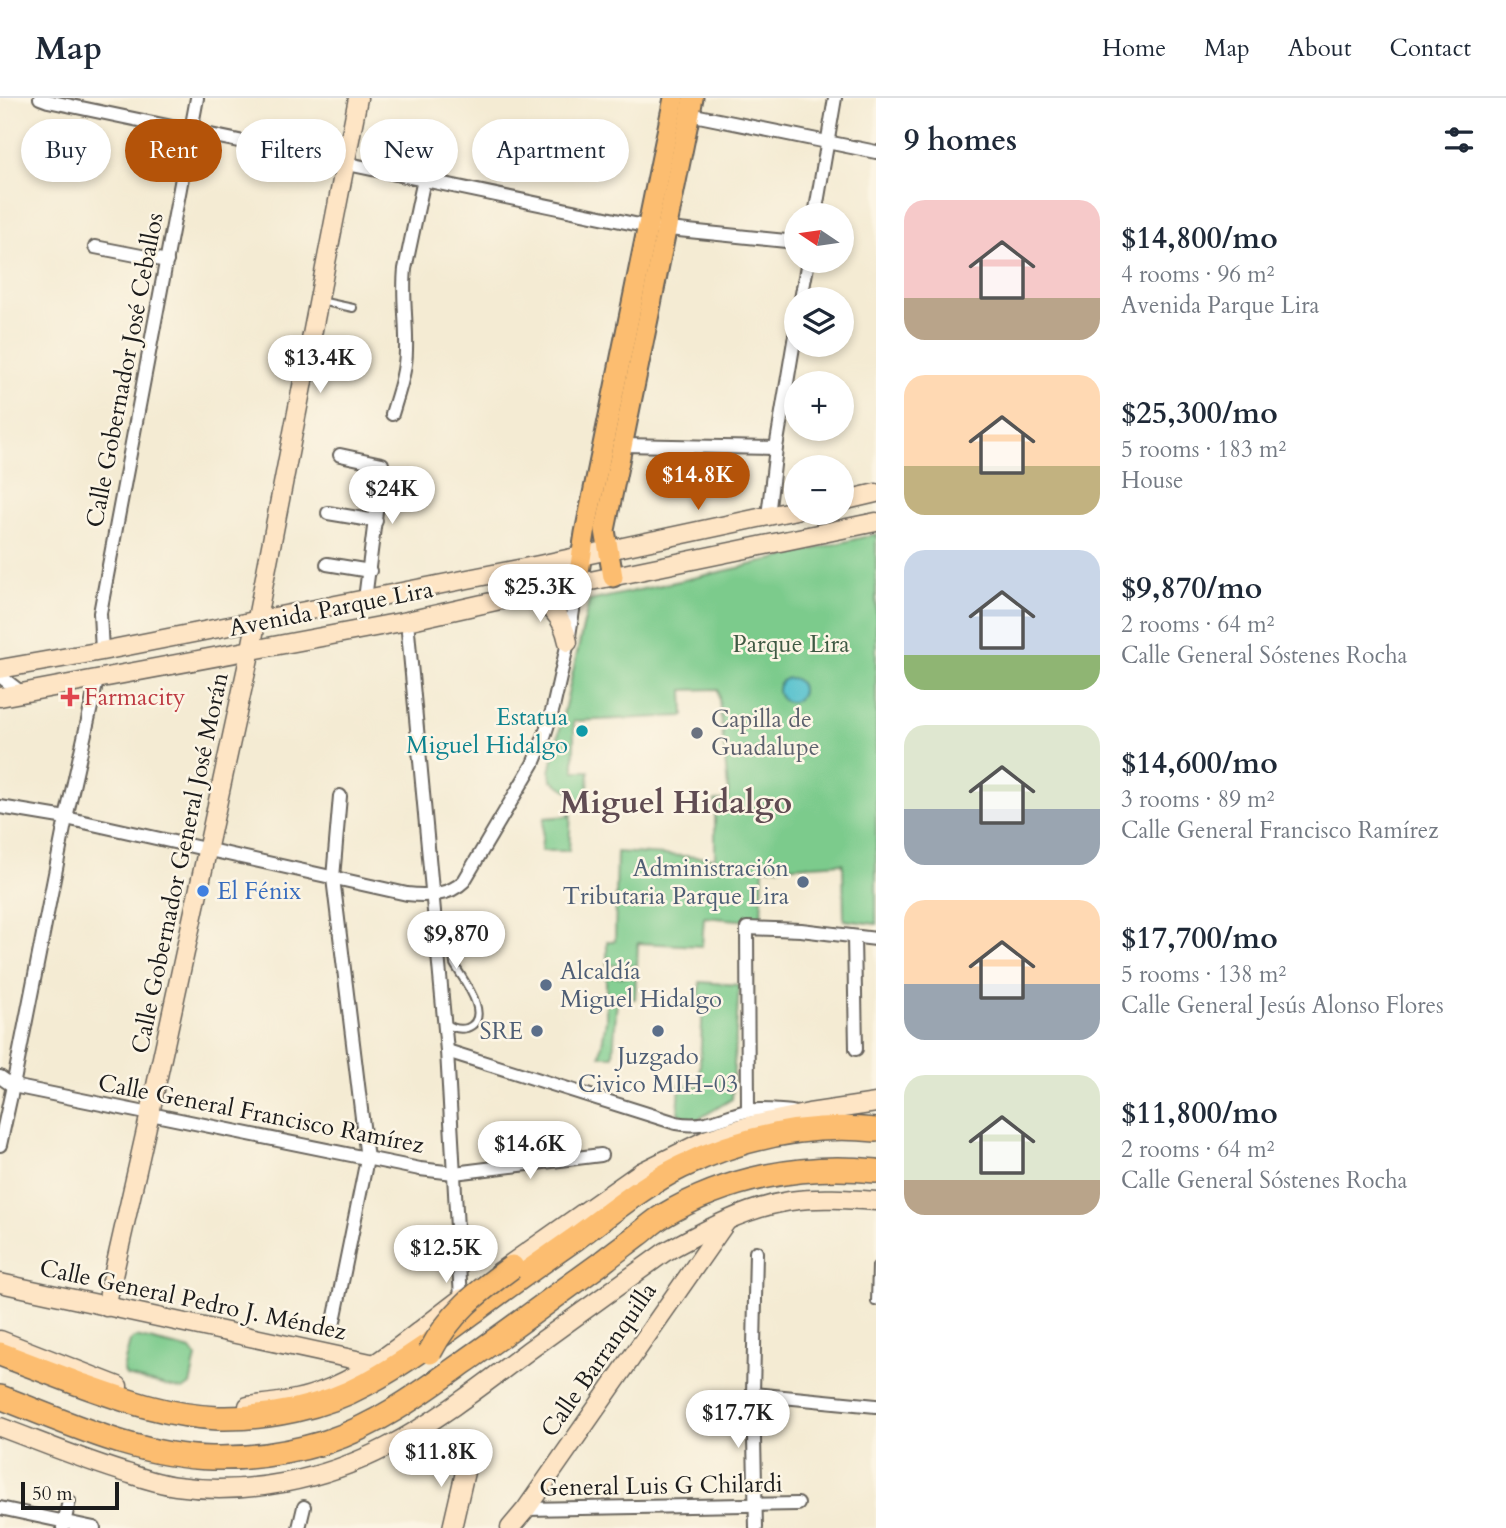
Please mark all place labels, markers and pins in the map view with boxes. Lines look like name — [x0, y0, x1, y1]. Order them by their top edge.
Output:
pin: $13.4K — [263, 336, 377, 395]
pin: $14.8K — [641, 452, 755, 512]
pin: $24K — [351, 466, 433, 526]
pin: $25.3K — [483, 564, 597, 624]
place label: Farmacity — [84, 681, 186, 714]
marker: Farmacity — [62, 689, 78, 705]
place label: Estatua Miguel Hidalgo — [406, 701, 569, 762]
place label: Capilla de Guadalupe — [711, 703, 820, 764]
marker: Estatua Miguel Hidalgo — [574, 723, 590, 739]
marker: Capilla de Guadalupe — [689, 725, 705, 741]
place label: Administración Tributaria Parque Lira — [563, 852, 790, 913]
marker: Administración Tributaria Parque Lira — [795, 874, 811, 890]
place label: El Fénix — [217, 875, 301, 908]
marker: El Fénix — [195, 883, 211, 899]
pin: $9,870 — [399, 912, 513, 971]
place label: Alcaldía Miguel Hidalgo — [560, 955, 722, 1016]
marker: Alcaldía Miguel Hidalgo — [538, 977, 554, 993]
place label: SRE — [480, 1015, 523, 1048]
marker: SRE — [529, 1023, 545, 1039]
marker: Juzgado Civico MIH-03 — [650, 1023, 666, 1039]
place label: Juzgado Civico MIH-03 — [578, 1040, 738, 1101]
pin: $14.6K — [473, 1122, 587, 1181]
pin: $12.5K — [389, 1226, 503, 1285]
pin: $17.7K — [681, 1390, 795, 1450]
pin: $11.8K — [384, 1430, 498, 1489]

